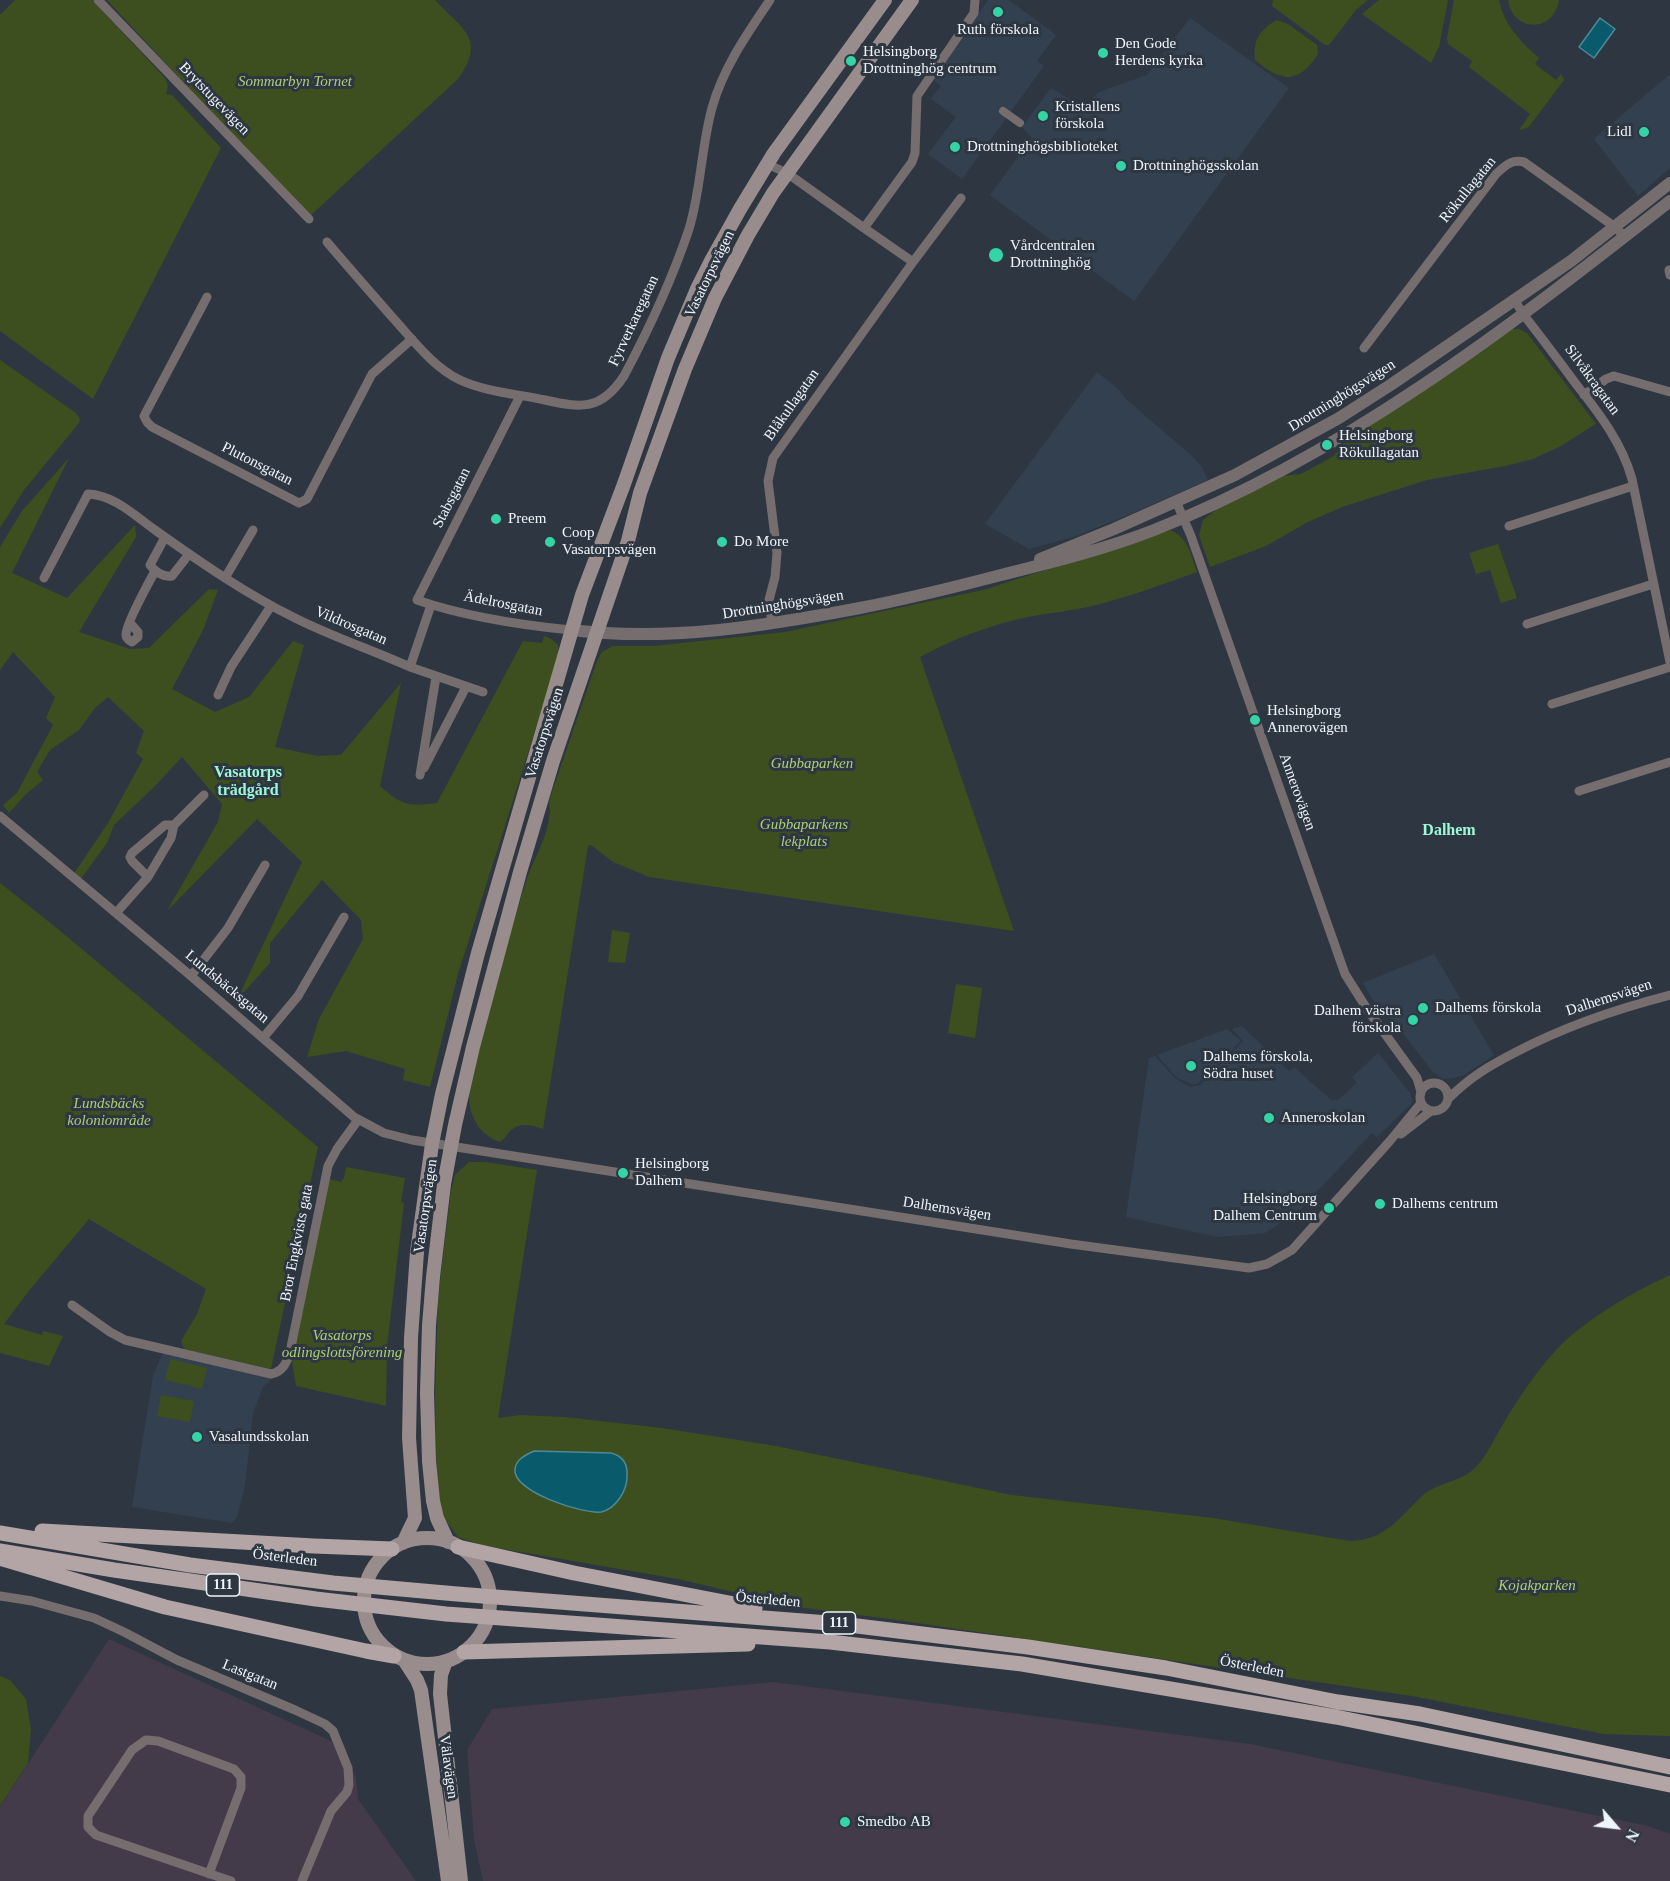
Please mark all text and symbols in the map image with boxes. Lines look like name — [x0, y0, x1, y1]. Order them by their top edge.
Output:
marker: Ruth förskola — [991, 5, 1005, 19]
place label: Ruth förskola — [957, 21, 1039, 39]
place label: Den Gode Herdens kyrka — [1115, 35, 1203, 70]
place label: Helsingborg Drottninghög centrum — [863, 43, 997, 78]
marker: Den Gode Herdens kyrka — [1096, 46, 1110, 60]
marker: Helsingborg Drottninghög centrum — [844, 54, 858, 68]
street label: Brytstugevägen — [175, 59, 253, 139]
park label: Sommarbyn Tornet — [238, 73, 352, 91]
place label: Kristallens förskola — [1055, 98, 1120, 133]
marker: Kristallens förskola — [1036, 109, 1050, 123]
place label: Lidl — [1607, 123, 1632, 141]
marker: Lidl — [1637, 125, 1651, 139]
place label: Drottninghögsbiblioteket — [967, 138, 1118, 156]
marker: Drottninghögsbiblioteket — [948, 140, 962, 154]
street label: Rökullagatan — [1436, 153, 1500, 227]
place label: Drottninghögsskolan — [1133, 157, 1259, 175]
marker: Drottninghögsskolan — [1114, 159, 1128, 173]
street label: Vasatorpsvägen — [681, 228, 739, 320]
place label: Vårdcentralen Drottninghög — [1010, 237, 1095, 272]
marker: Vårdcentralen Drottninghög — [987, 246, 1005, 264]
street label: Fyrverkaregatan — [605, 273, 663, 369]
street label: Silvåkragatan — [1560, 341, 1624, 419]
street label: Drottninghögsvägen — [1285, 356, 1399, 436]
street label: Blåkullagatan — [761, 366, 823, 444]
place label: Helsingborg Rökullagatan — [1339, 427, 1419, 462]
street label: Plutonsgatan — [218, 438, 296, 490]
marker: Helsingborg Rökullagatan — [1320, 438, 1334, 452]
street label: Stabsgatan — [429, 465, 475, 531]
place label: Preem — [508, 510, 546, 528]
marker: Preem — [489, 512, 503, 526]
place label: Coop Vasatorpsvägen — [562, 524, 656, 559]
place label: Do More — [734, 533, 789, 551]
marker: Coop Vasatorpsvägen — [543, 535, 557, 549]
marker: Do More — [715, 535, 729, 549]
street label: Drottninghögsvägen — [721, 587, 845, 623]
street label: Ädelrosgatan — [462, 588, 544, 620]
street label: Vildrosgatan — [312, 603, 390, 649]
street label: Vasatorpsvägen — [522, 685, 568, 781]
place label: Helsingborg Annerovägen — [1267, 702, 1348, 737]
marker: Helsingborg Annerovägen — [1248, 713, 1262, 727]
street label: Annerovägen — [1275, 751, 1319, 833]
park label: Gubbaparken — [771, 755, 853, 773]
district label: Vasatorps trädgård — [214, 763, 282, 801]
park label: Gubbaparkens lekplats — [760, 816, 848, 851]
district label: Dalhem — [1422, 821, 1476, 841]
street label: Lundsbäcksgatan — [181, 947, 273, 1027]
street label: Dalhemsvägen — [1564, 976, 1654, 1020]
place label: Dalhems förskola — [1435, 999, 1541, 1017]
marker: Dalhems förskola — [1416, 1001, 1430, 1015]
place label: Dalhem västra förskola — [1314, 1002, 1401, 1037]
marker: Dalhem västra förskola — [1406, 1013, 1420, 1027]
place label: Dalhems förskola, Södra huset — [1203, 1048, 1313, 1083]
marker: Dalhems förskola, Södra huset — [1184, 1059, 1198, 1073]
park label: Lundsbäcks koloniområde — [67, 1095, 151, 1130]
place label: Anneroskolan — [1281, 1109, 1365, 1127]
marker: Anneroskolan — [1262, 1111, 1276, 1125]
place label: Helsingborg Dalhem — [635, 1155, 709, 1190]
street label: Vasatorpsvägen — [411, 1158, 441, 1254]
marker: Helsingborg Dalhem — [616, 1166, 630, 1180]
street label: Bror Engkvists gata — [277, 1183, 317, 1303]
place label: Helsingborg Dalhem Centrum — [1213, 1190, 1317, 1225]
street label: Dalhemsvägen — [902, 1193, 992, 1225]
place label: Dalhems centrum — [1392, 1195, 1498, 1213]
marker: Dalhems centrum — [1373, 1197, 1387, 1211]
marker: Helsingborg Dalhem Centrum — [1322, 1201, 1336, 1215]
park label: Vasatorps odlingslottsförening — [282, 1327, 402, 1362]
place label: Vasalundsskolan — [209, 1428, 309, 1446]
marker: Vasalundsskolan — [190, 1430, 204, 1444]
street label: Österleden — [252, 1545, 318, 1571]
road number: 111 — [206, 1574, 240, 1596]
park label: Kojakparken — [1498, 1577, 1576, 1595]
street label: Österleden — [735, 1588, 801, 1612]
road number: 111 — [822, 1612, 856, 1634]
street label: Österleden — [1218, 1652, 1286, 1682]
street label: Lastgatan — [220, 1656, 280, 1694]
street label: Välavägen — [435, 1734, 461, 1800]
north arrow — [1586, 1797, 1646, 1857]
place label: Smedbo AB — [857, 1813, 931, 1831]
marker: Smedbo AB — [838, 1815, 852, 1829]
text: N — [1622, 1827, 1643, 1845]

